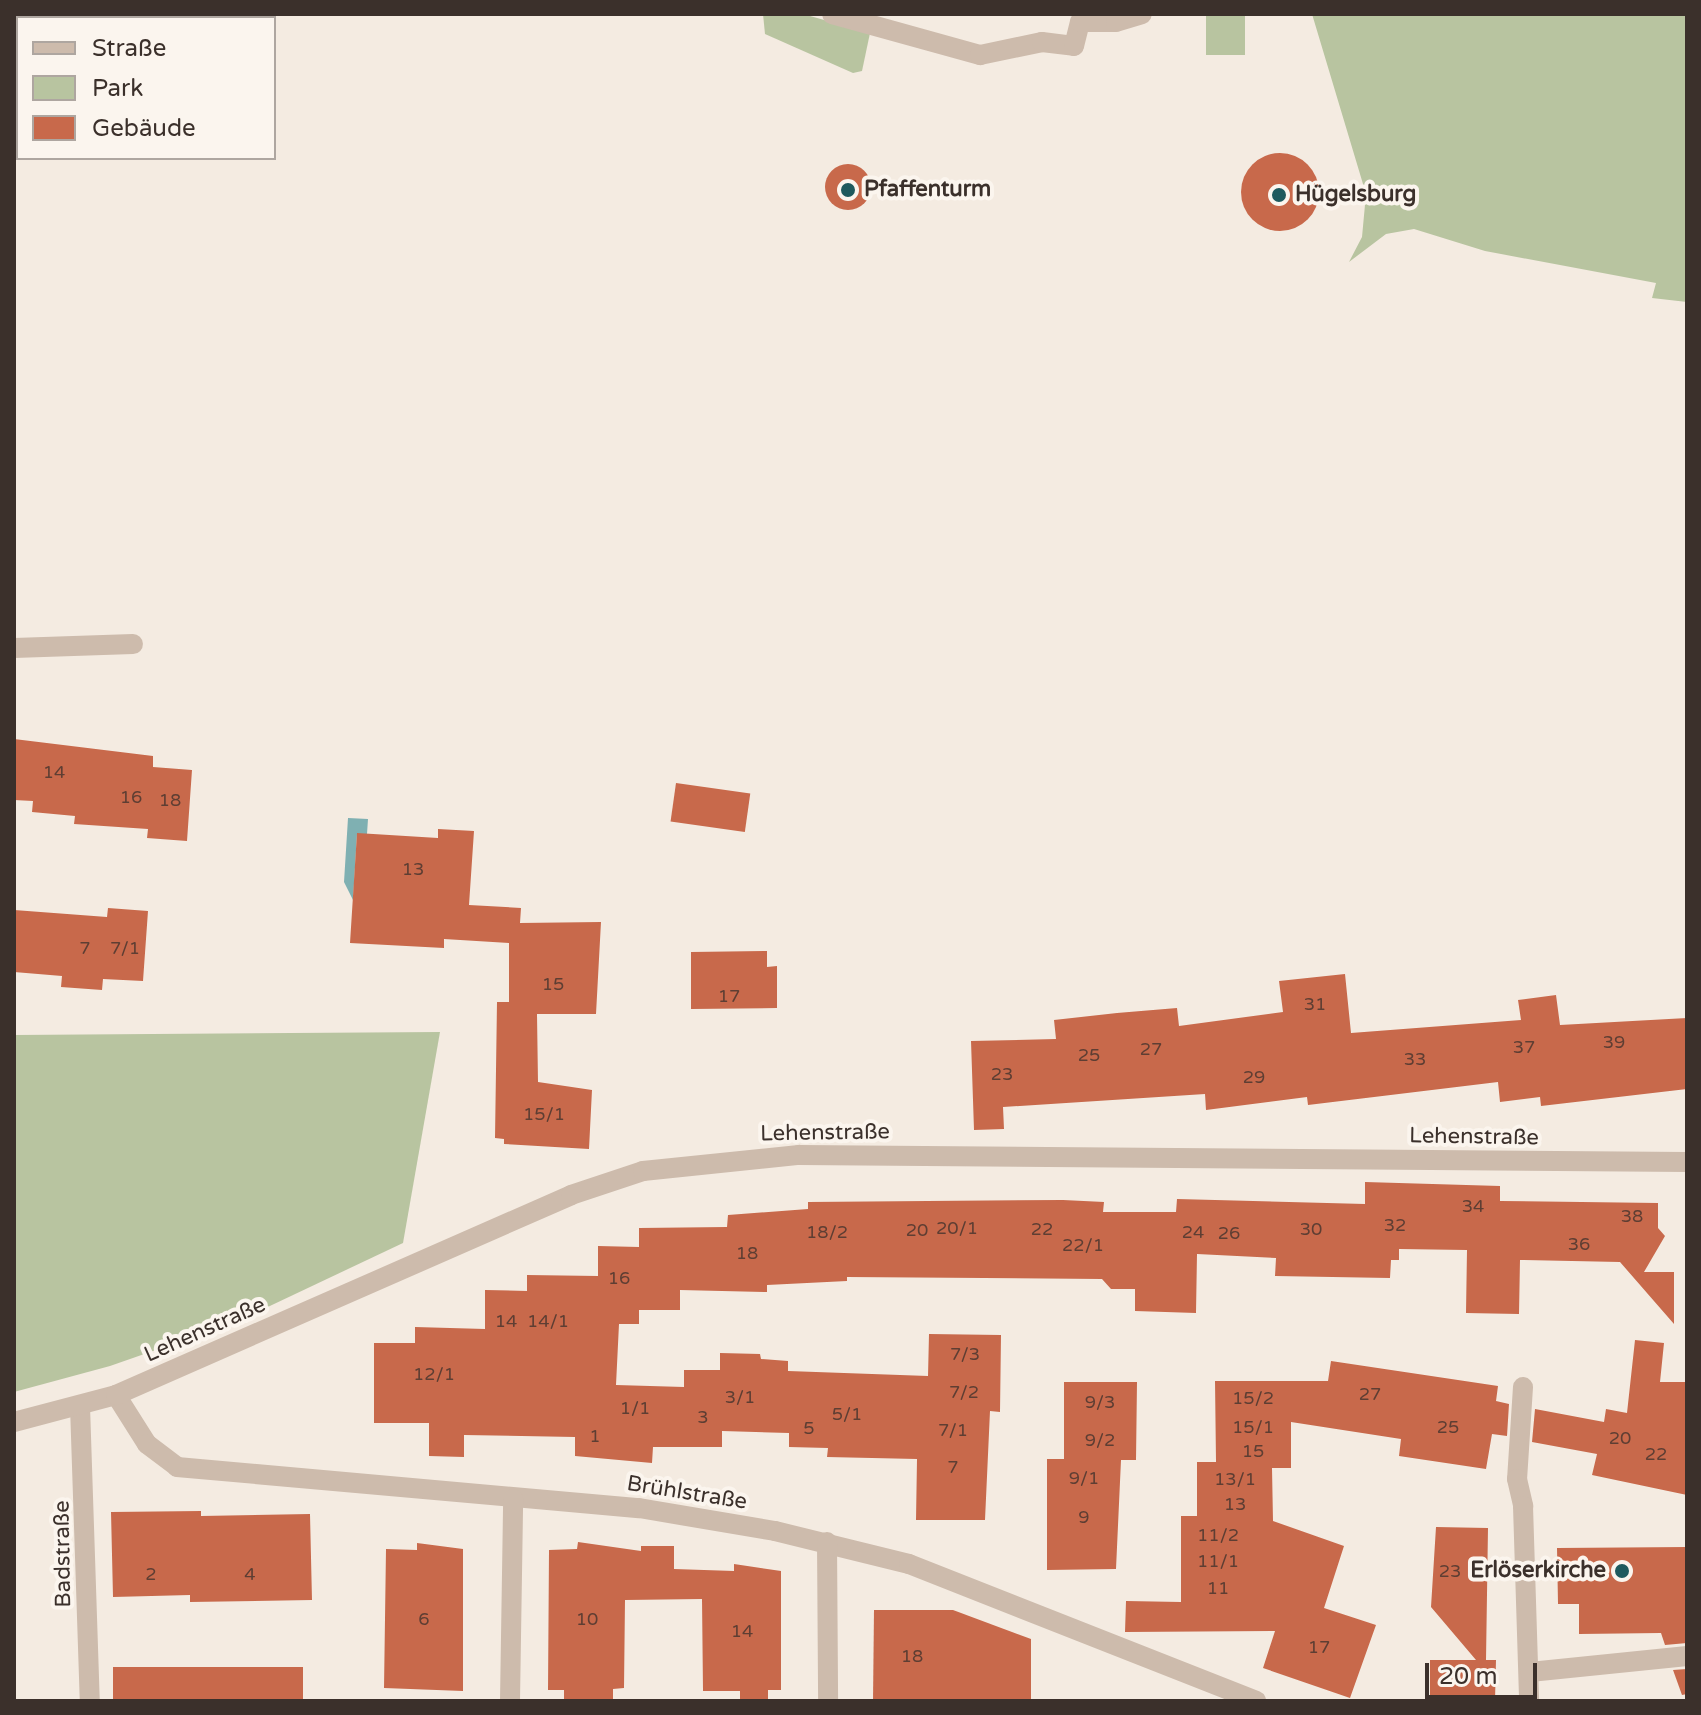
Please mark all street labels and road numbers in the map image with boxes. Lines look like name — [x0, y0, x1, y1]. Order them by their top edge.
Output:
street label: Lehenstraße — [760, 1119, 890, 1147]
street label: Lehenstraße — [1409, 1123, 1539, 1151]
street label: Lehenstraße — [140, 1292, 270, 1368]
street label: Brühlstraße — [625, 1470, 749, 1516]
street label: Badstraße — [49, 1500, 77, 1608]

